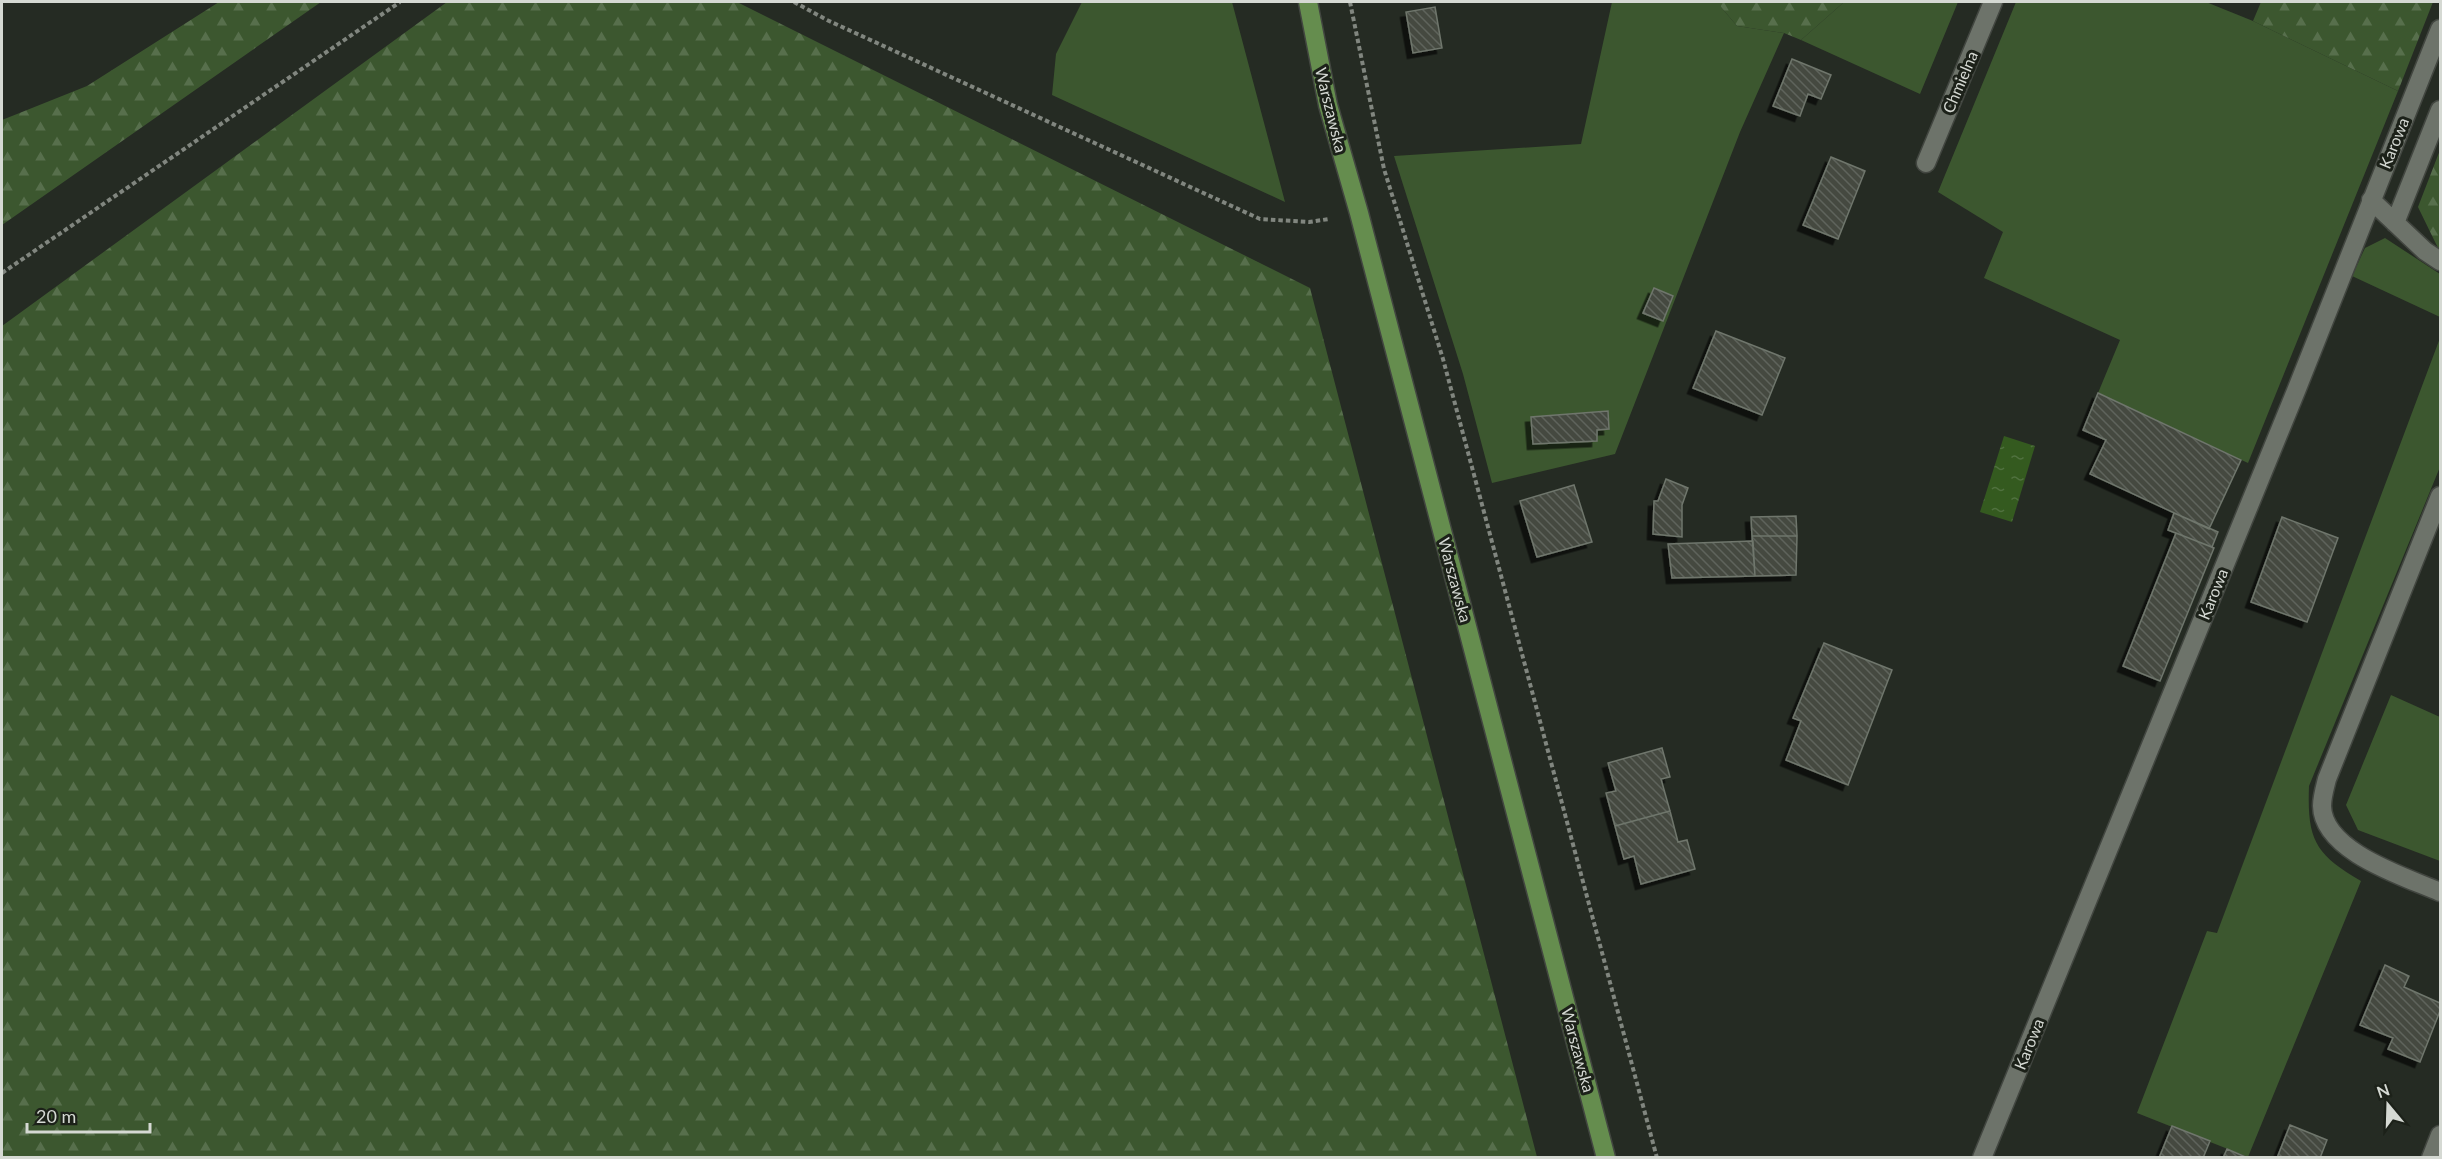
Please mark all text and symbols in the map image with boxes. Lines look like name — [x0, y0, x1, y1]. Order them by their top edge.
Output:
street label: Chmielna — [1938, 48, 1981, 116]
street label: Warszawska — [1312, 65, 1351, 154]
street label: Karowa — [2375, 115, 2412, 171]
street label: Warszawska — [1435, 535, 1476, 624]
street label: Karowa — [2194, 566, 2231, 622]
street label: Warszawska — [1558, 1005, 1599, 1094]
street label: Karowa — [2010, 1016, 2047, 1072]
north arrow — [2358, 1075, 2418, 1135]
text: N — [2374, 1079, 2392, 1101]
scale bar — [27, 1096, 150, 1134]
text: 20 m — [36, 1105, 76, 1127]

